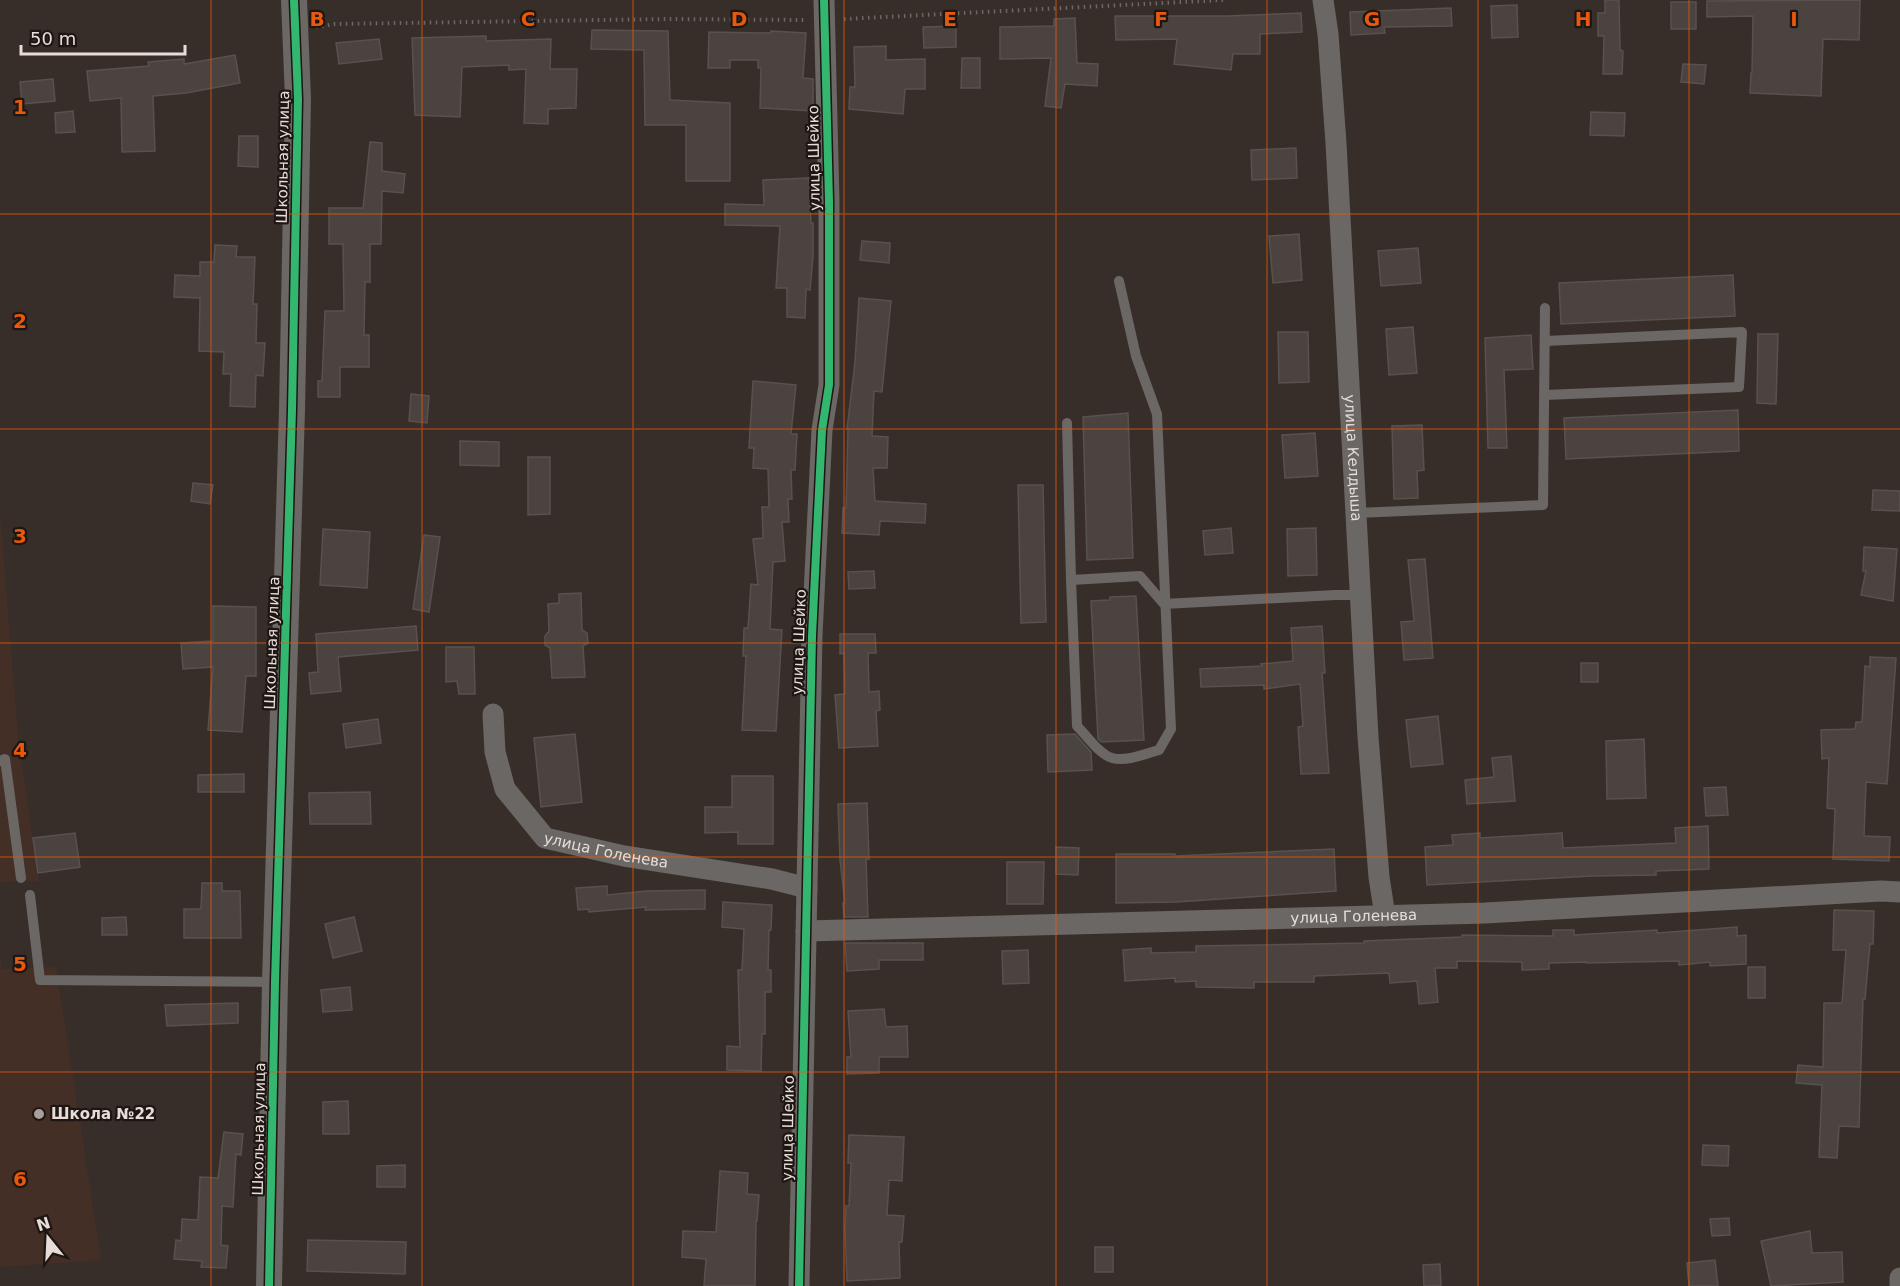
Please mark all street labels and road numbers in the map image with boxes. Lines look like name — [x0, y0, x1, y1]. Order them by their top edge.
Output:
street label: Школьная улица — [273, 90, 293, 224]
street label: улица Шейко — [804, 105, 824, 211]
street label: улица Келдыша — [1341, 394, 1365, 522]
street label: Школьная улица — [261, 576, 283, 710]
street label: улица Шейко — [788, 589, 810, 695]
street label: улица Голенева — [542, 829, 670, 872]
street label: улица Голенева — [1290, 906, 1417, 927]
street label: Школьная улица — [249, 1062, 269, 1196]
street label: улица Шейко — [778, 1075, 798, 1181]

